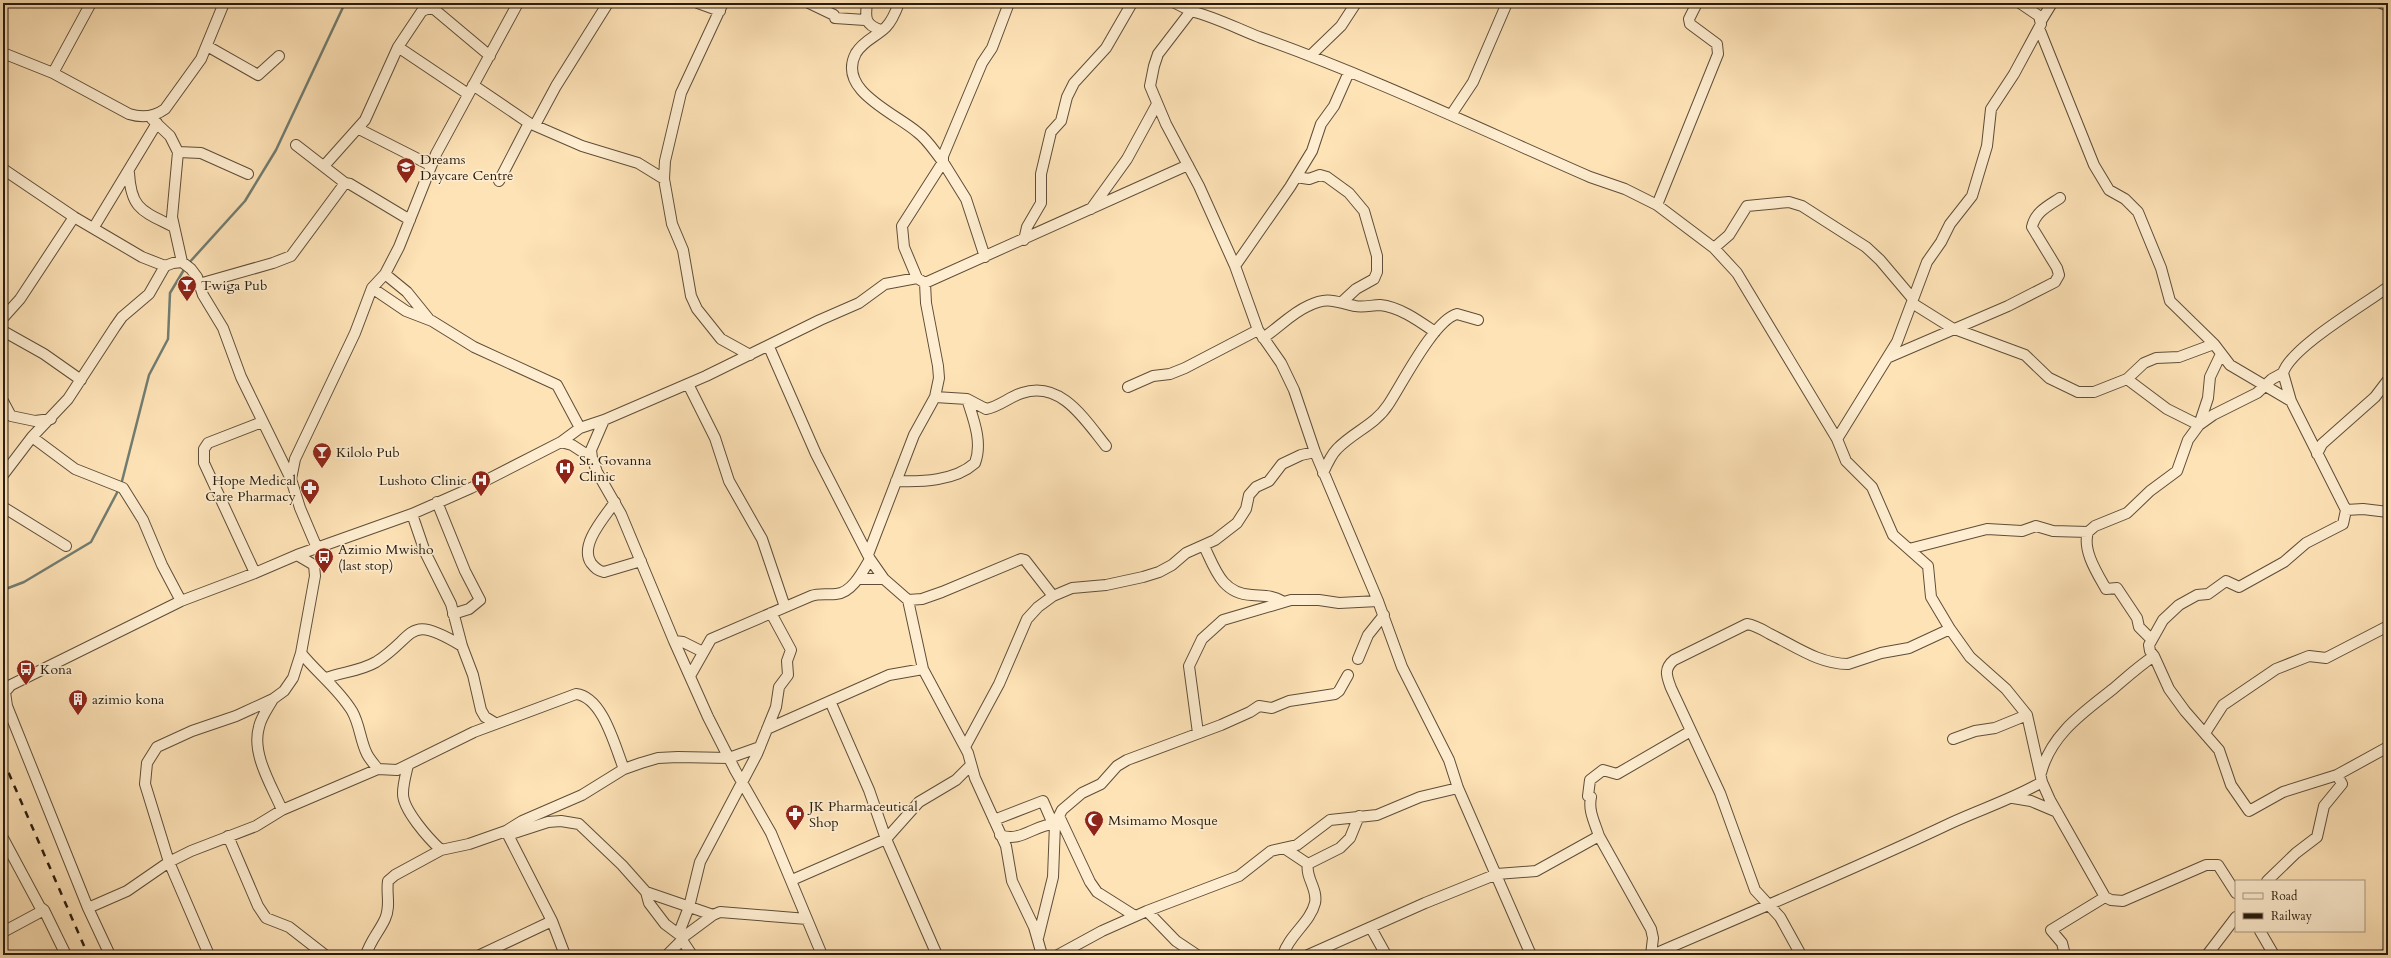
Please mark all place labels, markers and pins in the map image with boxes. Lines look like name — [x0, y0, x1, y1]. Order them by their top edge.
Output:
place label: Dreams Daycare Centre — [420, 150, 513, 185]
school or university icon: Dreams Daycare Centre — [395, 156, 417, 184]
bar icon: Twiga Pub — [176, 274, 198, 302]
place label: Twiga Pub — [201, 276, 268, 295]
bar icon: Kilolo Pub — [311, 441, 333, 469]
place label: Kilolo Pub — [336, 443, 400, 462]
place label: St. Govanna Clinic — [579, 451, 652, 486]
hospital icon: St. Govanna Clinic — [554, 457, 576, 485]
hospital icon: Lushoto Clinic — [470, 469, 492, 497]
place label: Hope Medical Care Pharmacy — [205, 471, 297, 506]
place label: Lushoto Clinic — [379, 471, 467, 490]
pharmacy icon: Hope Medical Care Pharmacy — [299, 477, 321, 505]
place label: Azimio Mwisho (last stop) — [338, 540, 434, 575]
bus stop icon: Azimio Mwisho (last stop) — [313, 546, 335, 574]
bus stop icon: Kona — [15, 658, 37, 686]
place label: Kona — [40, 660, 72, 679]
building icon: azimio kona — [67, 688, 89, 716]
place label: azimio kona — [92, 690, 164, 709]
place label: JK Pharmaceutical Shop — [807, 797, 918, 832]
pharmacy icon: JK Pharmaceutical Shop — [784, 803, 806, 831]
mosque icon: Msimamo Mosque — [1083, 809, 1105, 837]
place label: Msimamo Mosque — [1108, 811, 1218, 830]

